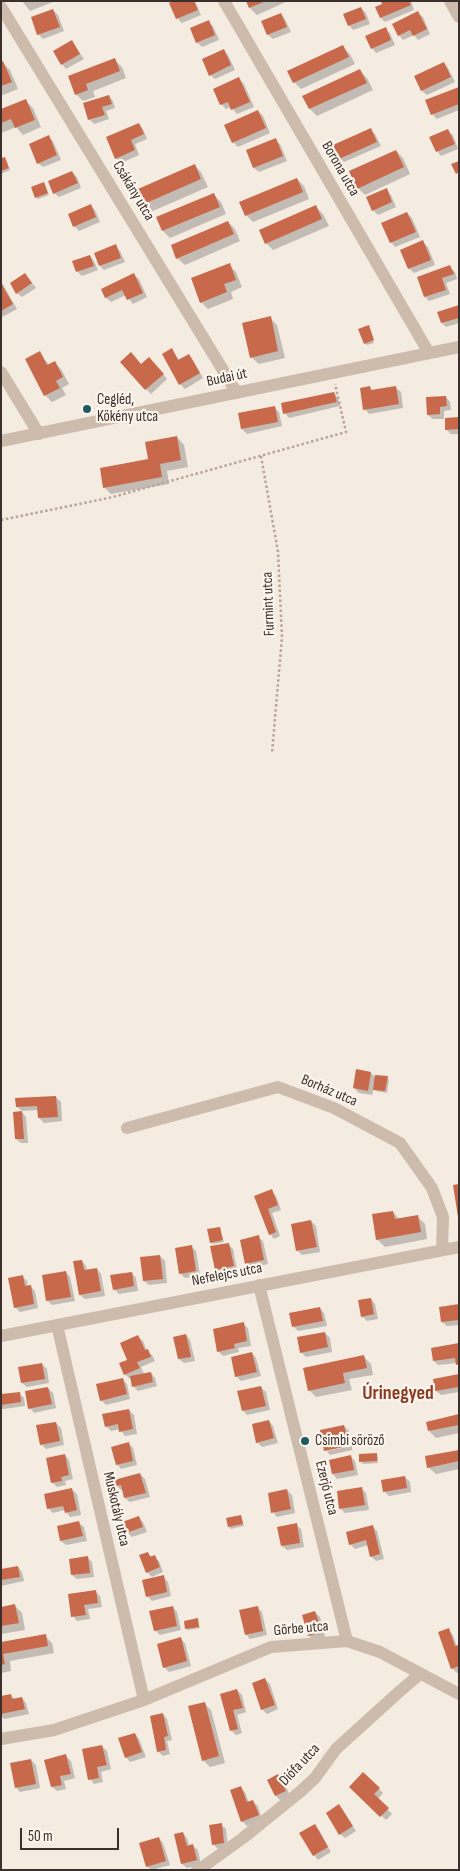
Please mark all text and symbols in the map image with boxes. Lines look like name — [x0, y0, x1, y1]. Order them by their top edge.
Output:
street label: Borona utca — [317, 138, 363, 200]
street label: Csákány utca — [108, 158, 158, 224]
street label: Budai út — [205, 365, 249, 391]
place label: Cegléd, Kökény utca — [97, 391, 158, 426]
marker: Cegléd, Kökény utca — [81, 403, 93, 415]
street label: Furmint utca — [259, 571, 279, 637]
street label: Borház utca — [298, 1071, 360, 1111]
street label: Nefelejcs utca — [190, 1259, 264, 1291]
district label: Úrinegyed — [362, 1382, 434, 1406]
place label: Csimbi söröző — [315, 1432, 385, 1450]
marker: Csimbi söröző — [299, 1435, 311, 1447]
street label: Ezerjó utca — [311, 1459, 341, 1517]
street label: Muskotály utca — [99, 1470, 133, 1548]
street label: Görbe utca — [273, 1618, 329, 1640]
street label: Diófa utca — [276, 1740, 324, 1790]
scale bar — [22, 1818, 121, 1850]
text: 50 m — [28, 1827, 53, 1846]

